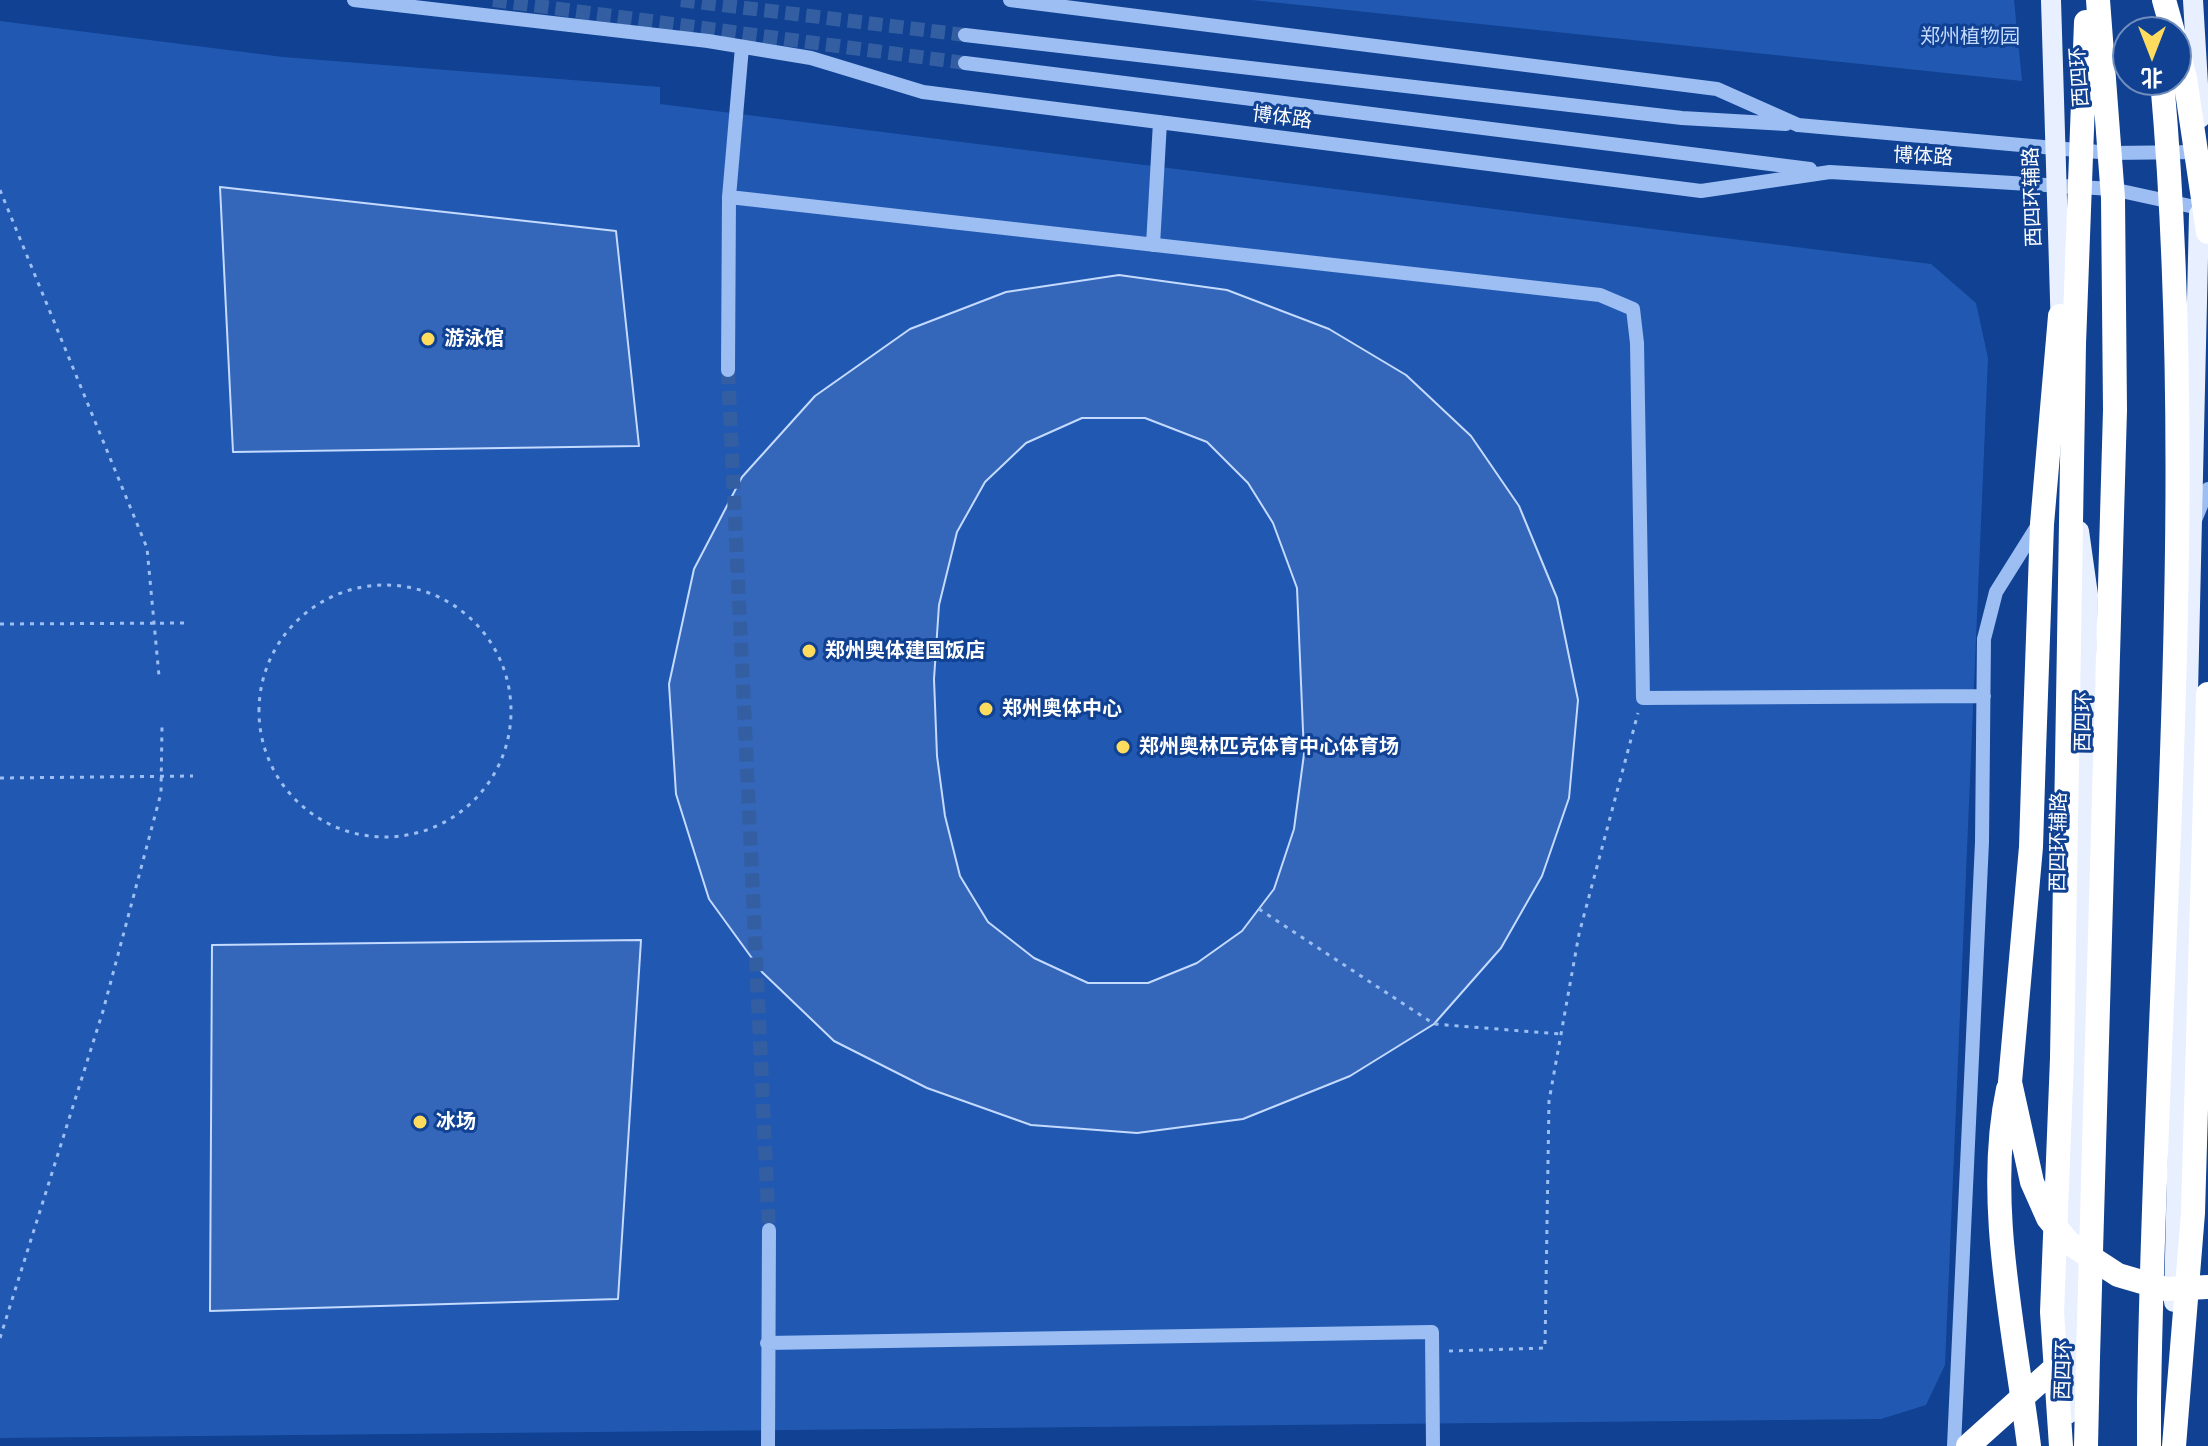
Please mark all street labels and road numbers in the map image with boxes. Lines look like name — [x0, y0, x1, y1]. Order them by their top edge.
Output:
street label: 西四环 — [2066, 46, 2094, 108]
street label: 博体路 — [1251, 102, 1313, 134]
street label: 博体路 — [1892, 143, 1954, 171]
street label: 西四环辅路 — [2019, 147, 2047, 247]
street label: 西四环 — [2071, 692, 2097, 752]
street label: 西四环辅路 — [2046, 792, 2072, 892]
street label: 西四环 — [2051, 1340, 2077, 1400]

